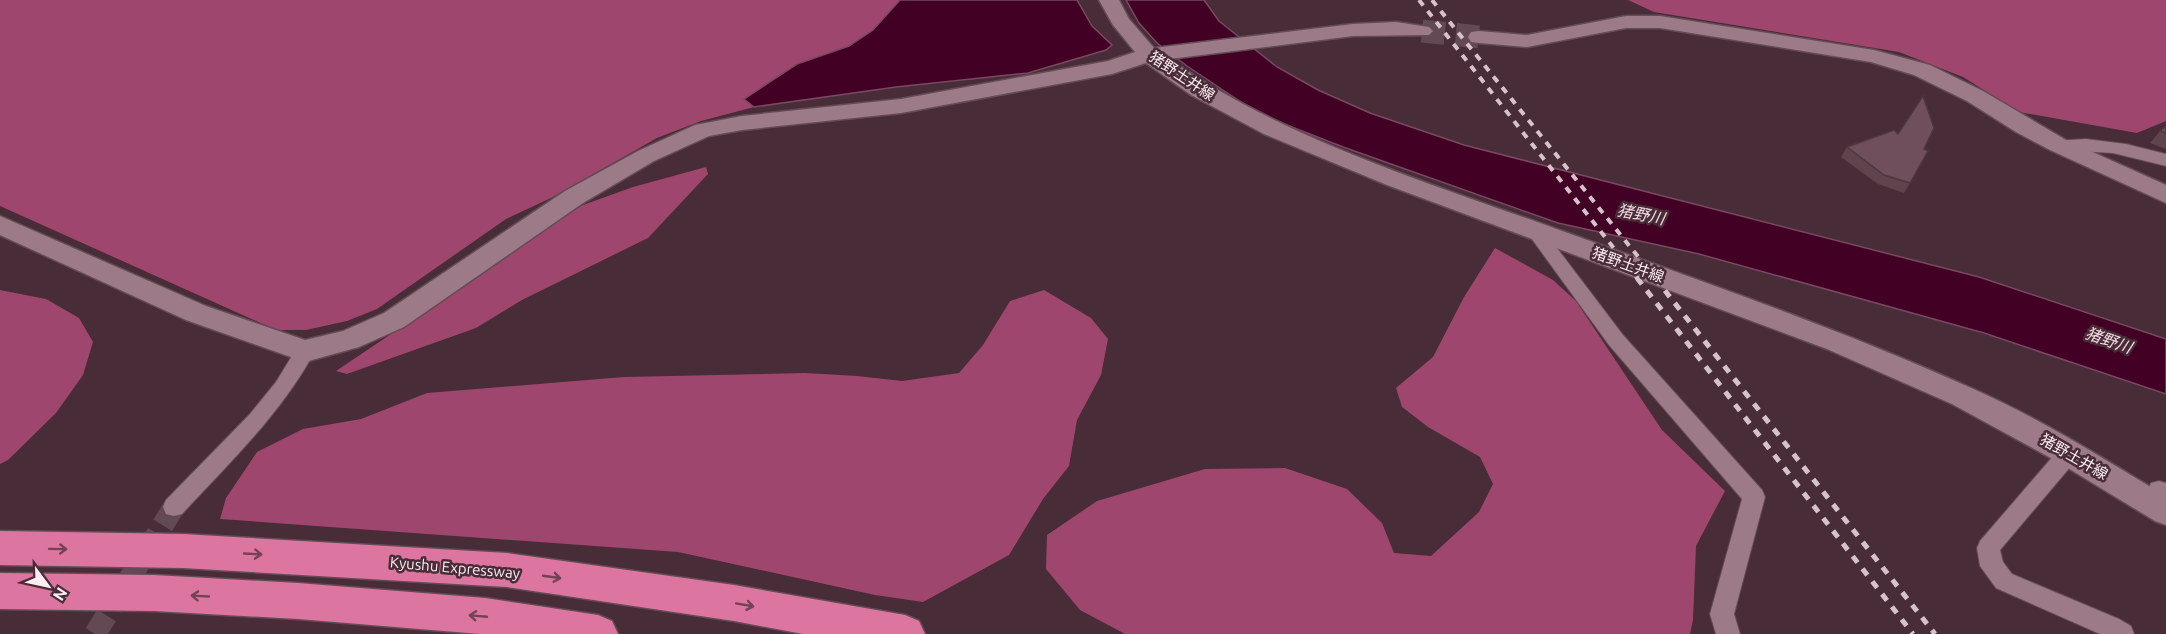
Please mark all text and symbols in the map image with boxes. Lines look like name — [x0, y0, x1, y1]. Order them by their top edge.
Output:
street label: 猪野土井線 — [1146, 48, 1218, 104]
water label: 猪野川 — [1616, 201, 1668, 228]
street label: 猪野土井線 — [1590, 244, 1666, 285]
water label: 猪野川 — [2083, 324, 2137, 357]
street label: 猪野土井線 — [2038, 430, 2111, 483]
one-way arrow — [48, 543, 68, 555]
one-way arrow — [243, 549, 263, 560]
street label: Kyushu Expressway — [389, 553, 521, 582]
north arrow — [18, 556, 78, 616]
one-way arrow — [542, 572, 562, 583]
text: N — [50, 584, 71, 604]
one-way arrow — [190, 590, 210, 601]
one-way arrow — [735, 600, 755, 611]
one-way arrow — [469, 610, 488, 621]

